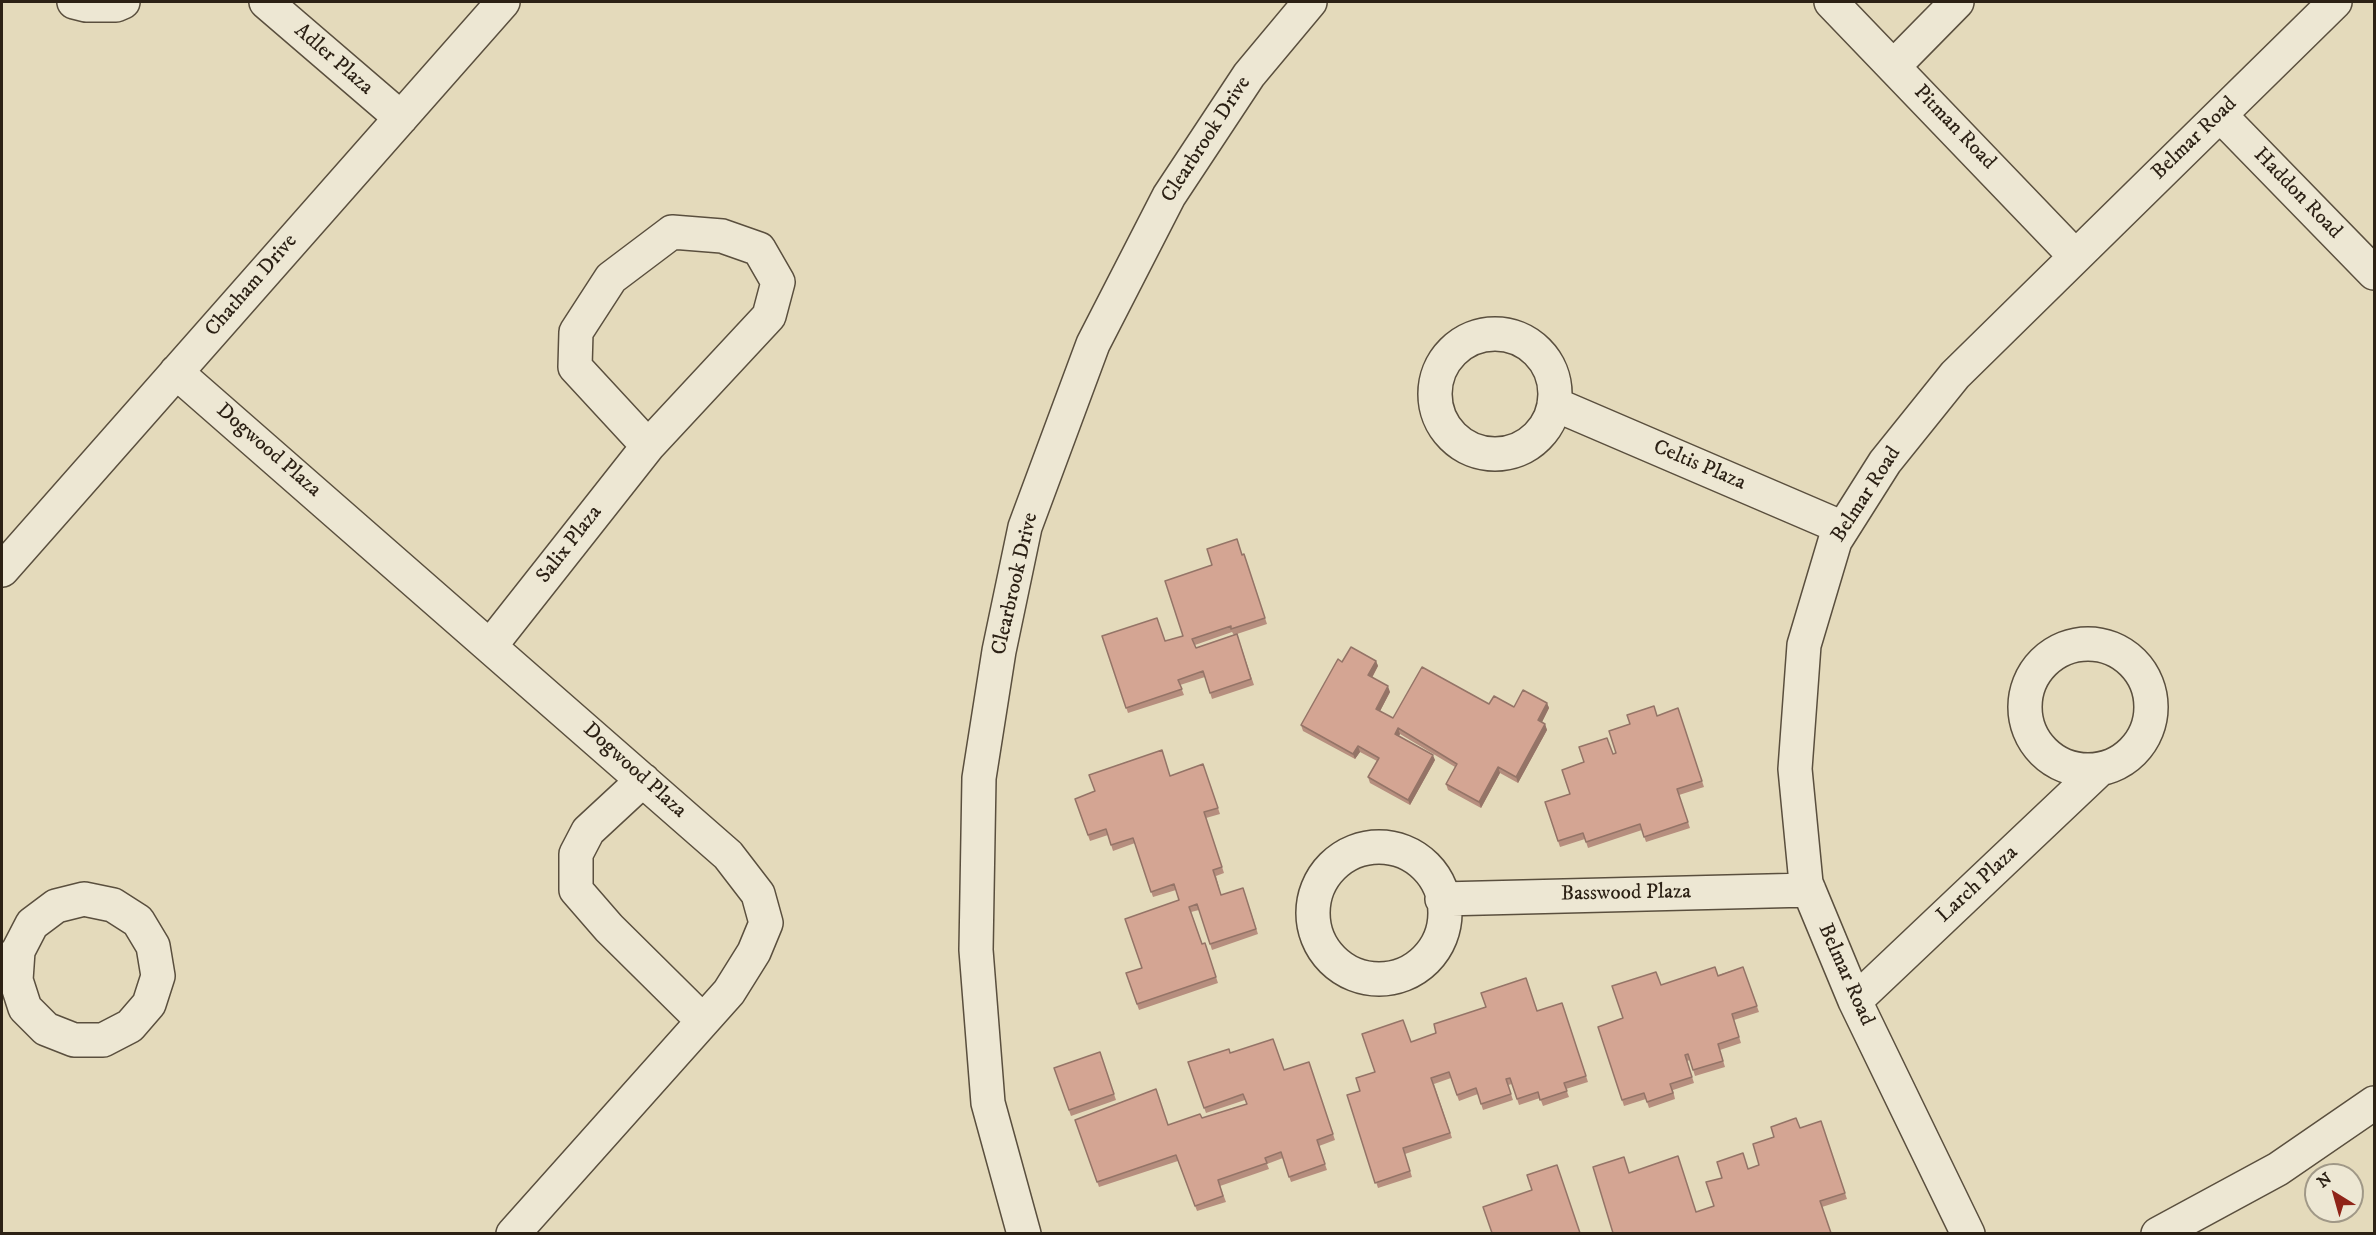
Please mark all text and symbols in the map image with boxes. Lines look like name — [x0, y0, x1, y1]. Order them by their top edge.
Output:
street label: Adler Plaza — [288, 19, 378, 101]
street label: Clearbrook Drive — [1157, 72, 1257, 208]
street label: Pitman Road — [1907, 80, 2001, 176]
street label: Belmar Road — [2147, 92, 2243, 186]
street label: Haddon Road — [2247, 143, 2347, 245]
street label: Chatham Drive — [201, 230, 303, 342]
street label: Dogwood Plaza — [210, 399, 326, 503]
street label: Celtis Plaza — [1649, 435, 1749, 497]
street label: Belmar Road — [1827, 443, 1907, 547]
street label: Salix Plaza — [532, 501, 608, 589]
street label: Clearbrook Drive — [987, 510, 1045, 658]
street label: Dogwood Plaza — [577, 718, 691, 824]
street label: Larch Plaza — [1932, 841, 2024, 929]
street label: Basswood Plaza — [1561, 880, 1691, 908]
street label: Belmar Road — [1811, 920, 1879, 1030]
north arrow — [2304, 1163, 2364, 1223]
text: N — [2313, 1168, 2336, 1192]

